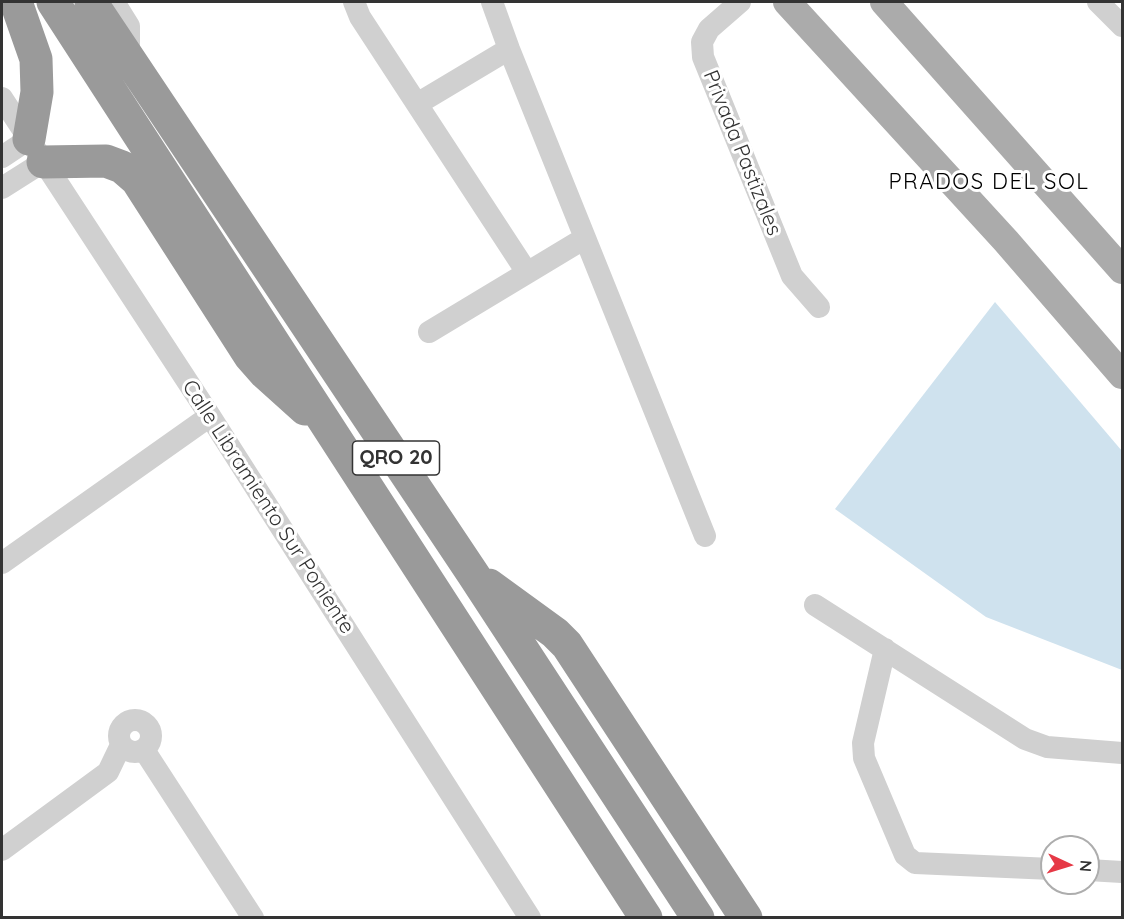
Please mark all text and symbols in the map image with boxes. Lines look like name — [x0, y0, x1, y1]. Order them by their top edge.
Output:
street label: Privada Pastizales — [697, 67, 787, 239]
district label: PRADOS DEL SOL — [888, 169, 1090, 195]
street label: Calle Libramiento Sur Poniente — [176, 375, 360, 639]
road number: QRO 20 — [352, 441, 440, 475]
north arrow — [1040, 835, 1100, 895]
text: N — [1076, 860, 1096, 873]

